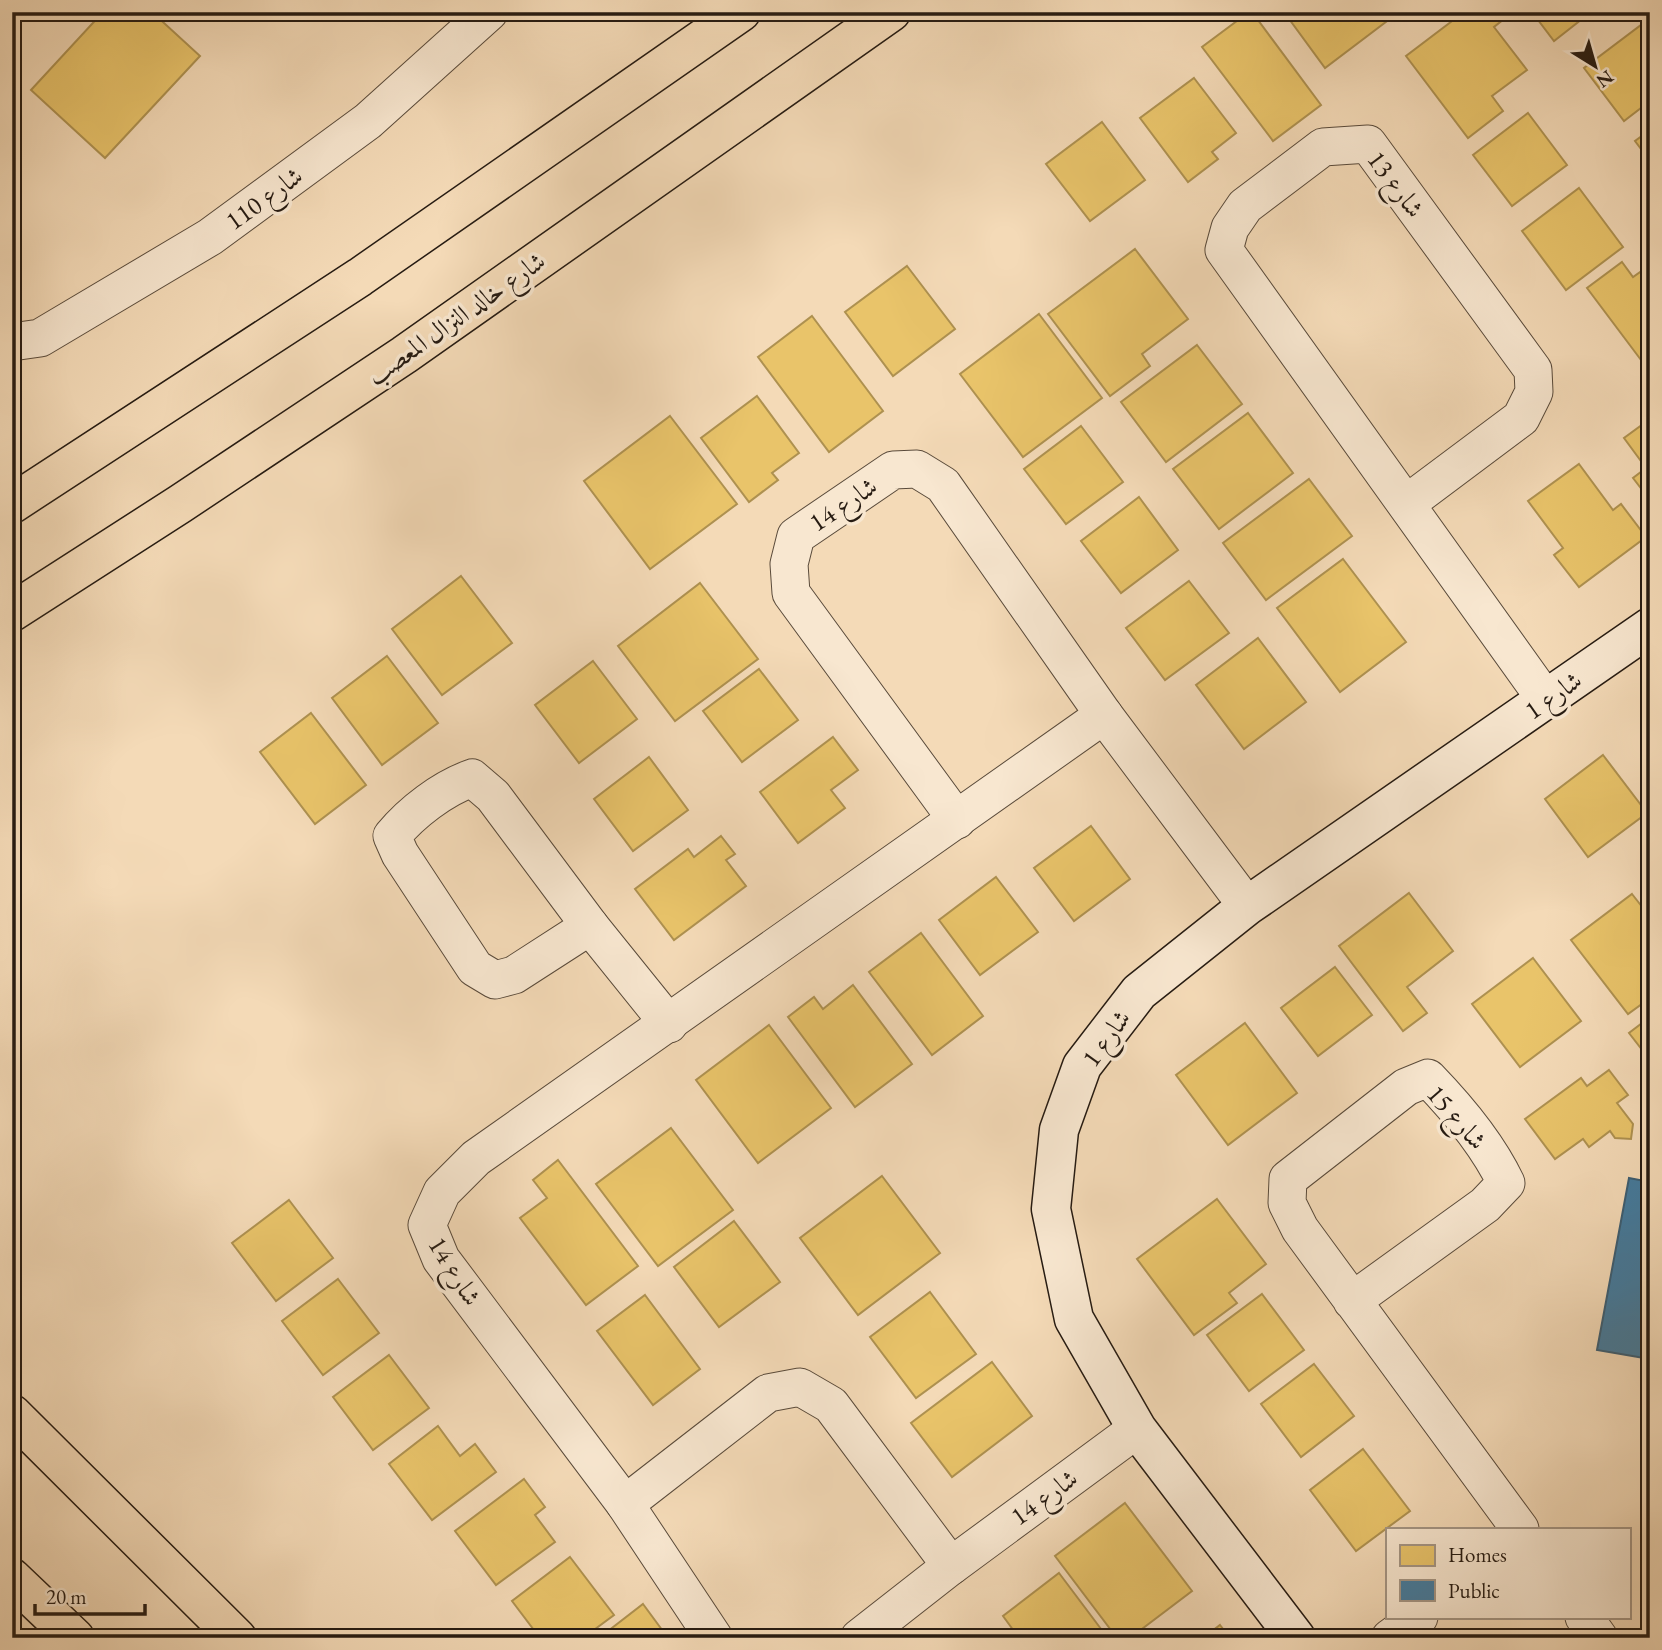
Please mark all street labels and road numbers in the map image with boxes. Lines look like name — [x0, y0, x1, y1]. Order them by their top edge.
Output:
street label: شارع 13 — [1356, 144, 1432, 227]
street label: شارع 110 — [218, 158, 312, 242]
street label: شارع خالد النزال المعصب — [360, 244, 555, 396]
street label: شارع 14 — [802, 469, 887, 543]
street label: شارع 1 — [1518, 663, 1591, 731]
street label: شارع 1 — [1074, 1003, 1142, 1076]
street label: شارع 15 — [1416, 1077, 1495, 1160]
street label: شارع 14 — [416, 1230, 489, 1315]
street label: شارع 14 — [1004, 1461, 1087, 1537]

